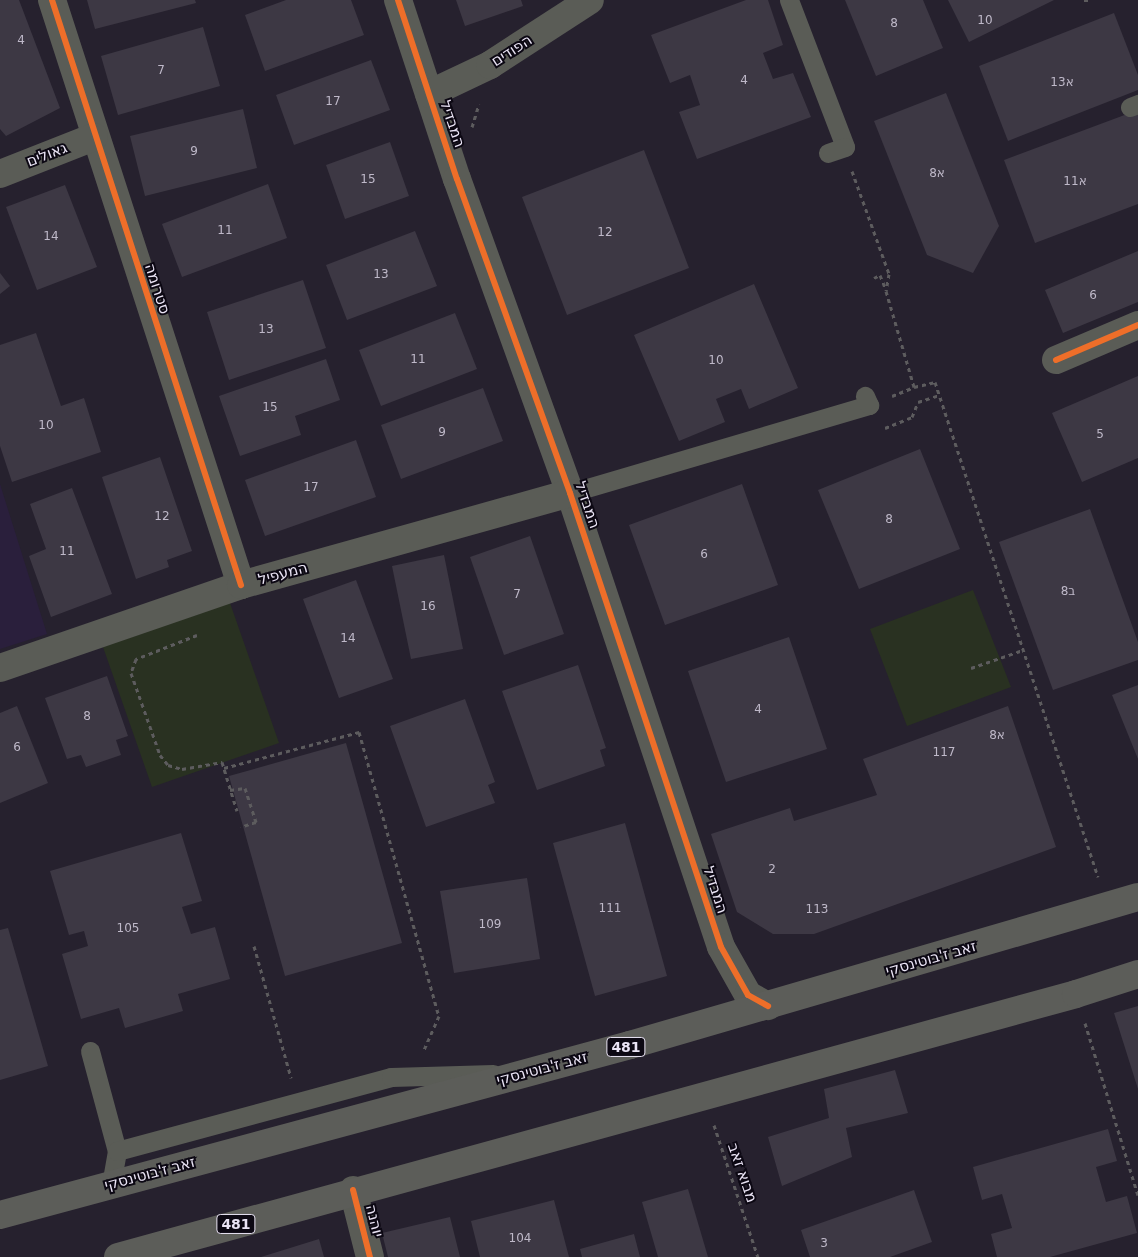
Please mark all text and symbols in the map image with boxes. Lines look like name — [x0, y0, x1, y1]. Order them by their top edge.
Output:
house number: 10 — [977, 14, 993, 28]
house number: 8 — [890, 17, 898, 31]
street label: הפודים — [488, 31, 536, 71]
house number: 4 — [17, 34, 25, 48]
house number: 7 — [157, 64, 165, 78]
house number: 4 — [740, 74, 748, 88]
house number: 13א — [1050, 76, 1074, 90]
house number: 17 — [325, 95, 341, 109]
street label: המבדיל — [436, 98, 468, 150]
street label: גאולים — [24, 139, 70, 171]
house number: 9 — [190, 145, 198, 159]
house number: 8א — [929, 167, 945, 181]
house number: 15 — [360, 173, 376, 187]
house number: 11א — [1063, 175, 1087, 189]
house number: 11 — [217, 224, 233, 238]
house number: 12 — [597, 226, 613, 240]
house number: 14 — [43, 230, 59, 244]
street label: סטרומה — [140, 261, 174, 317]
house number: 13 — [373, 268, 389, 282]
house number: 6 — [1089, 289, 1097, 303]
house number: 13 — [258, 323, 274, 337]
house number: 11 — [410, 353, 426, 367]
house number: 10 — [708, 354, 724, 368]
house number: 15 — [262, 401, 278, 415]
house number: 10 — [38, 419, 54, 433]
house number: 9 — [438, 426, 446, 440]
house number: 5 — [1096, 428, 1104, 442]
street label: המבדיל — [571, 479, 603, 531]
house number: 17 — [303, 481, 319, 495]
house number: 12 — [154, 510, 170, 524]
house number: 8 — [885, 513, 893, 527]
house number: 11 — [59, 545, 75, 559]
house number: 6 — [700, 548, 708, 562]
street label: המעפיל — [256, 559, 310, 589]
house number: 8ב — [1061, 585, 1075, 599]
house number: 7 — [513, 588, 521, 602]
house number: 16 — [420, 600, 436, 614]
house number: 14 — [340, 632, 356, 646]
house number: 4 — [754, 703, 762, 717]
house number: 8 — [83, 710, 91, 724]
house number: 8א — [989, 729, 1005, 743]
house number: 6 — [13, 741, 21, 755]
house number: 117 — [933, 746, 955, 760]
house number: 2 — [768, 863, 776, 877]
street label: המבדיל — [699, 864, 731, 916]
house number: 111 — [599, 902, 621, 916]
house number: 113 — [806, 903, 828, 917]
house number: 109 — [479, 918, 501, 932]
house number: 105 — [117, 922, 139, 936]
street label: זאב ז'בוטינסקי — [884, 937, 978, 981]
road number: 481 — [606, 1036, 646, 1058]
street label: זאב ז'בוטינסקי — [494, 1048, 590, 1090]
street label: מבוא זאב — [723, 1141, 761, 1205]
street label: זאב ז'בוטינסקי — [102, 1153, 198, 1195]
street label: יוהנה — [361, 1203, 387, 1239]
road number: 481 — [216, 1212, 256, 1236]
house number: 104 — [509, 1232, 531, 1246]
house number: 3 — [820, 1237, 828, 1251]

